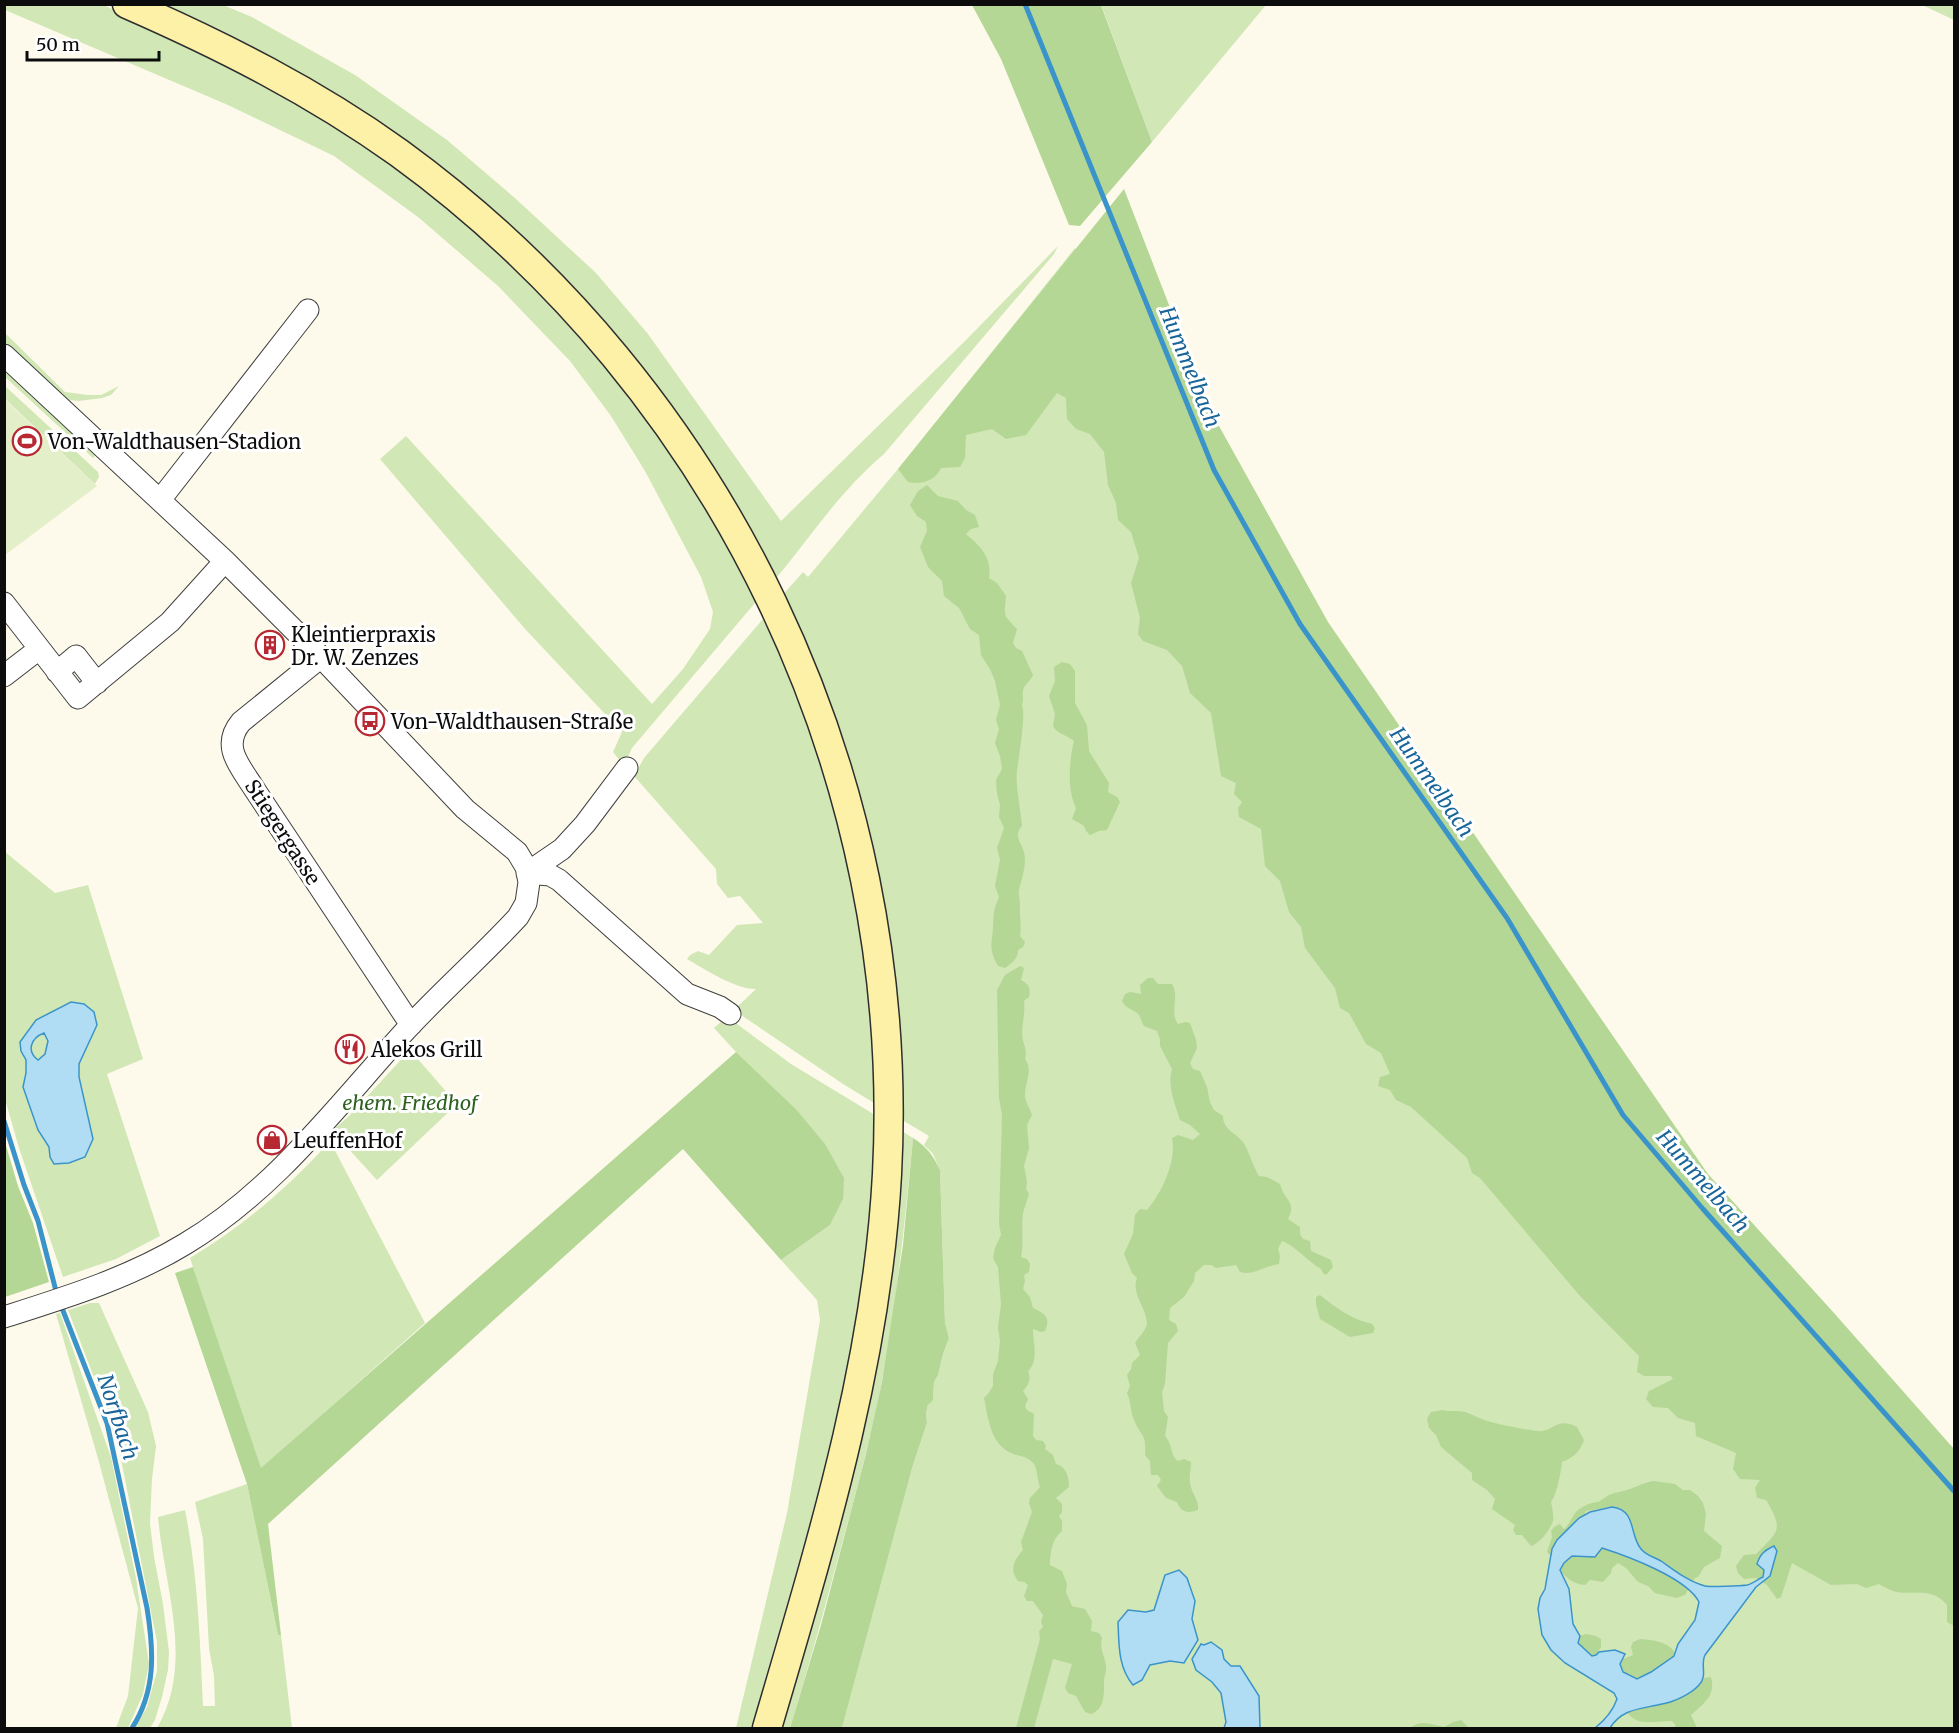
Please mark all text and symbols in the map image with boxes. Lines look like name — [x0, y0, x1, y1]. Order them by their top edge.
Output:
scale bar — [27, 24, 159, 62]
text: 50 m — [36, 33, 80, 56]
water label: Hummelbach — [1153, 301, 1227, 432]
sports icon: Von-Waldthausen-Stadion — [11, 425, 43, 457]
place label: Von-Waldthausen-Stadion — [47, 429, 301, 454]
place label: Kleintierpraxis Dr. W. Zenzes — [291, 622, 436, 670]
building icon: Kleintierpraxis Dr. W. Zenzes — [254, 629, 286, 661]
bus stop icon: Von-Waldthausen-Straße — [354, 705, 386, 737]
place label: Von-Waldthausen-Straße — [390, 709, 633, 734]
water label: Hummelbach — [1383, 721, 1480, 842]
street label: Stiegergasse — [240, 775, 326, 889]
restaurant icon: Alekos Grill — [334, 1033, 366, 1065]
place label: Alekos Grill — [370, 1037, 482, 1062]
park label: ehem. Friedhof — [342, 1090, 480, 1115]
water label: Hummelbach — [1650, 1123, 1755, 1238]
shop icon: LeuffenHof — [256, 1124, 288, 1156]
place label: LeuffenHof — [293, 1128, 403, 1153]
water label: Norfbach — [91, 1371, 145, 1463]

